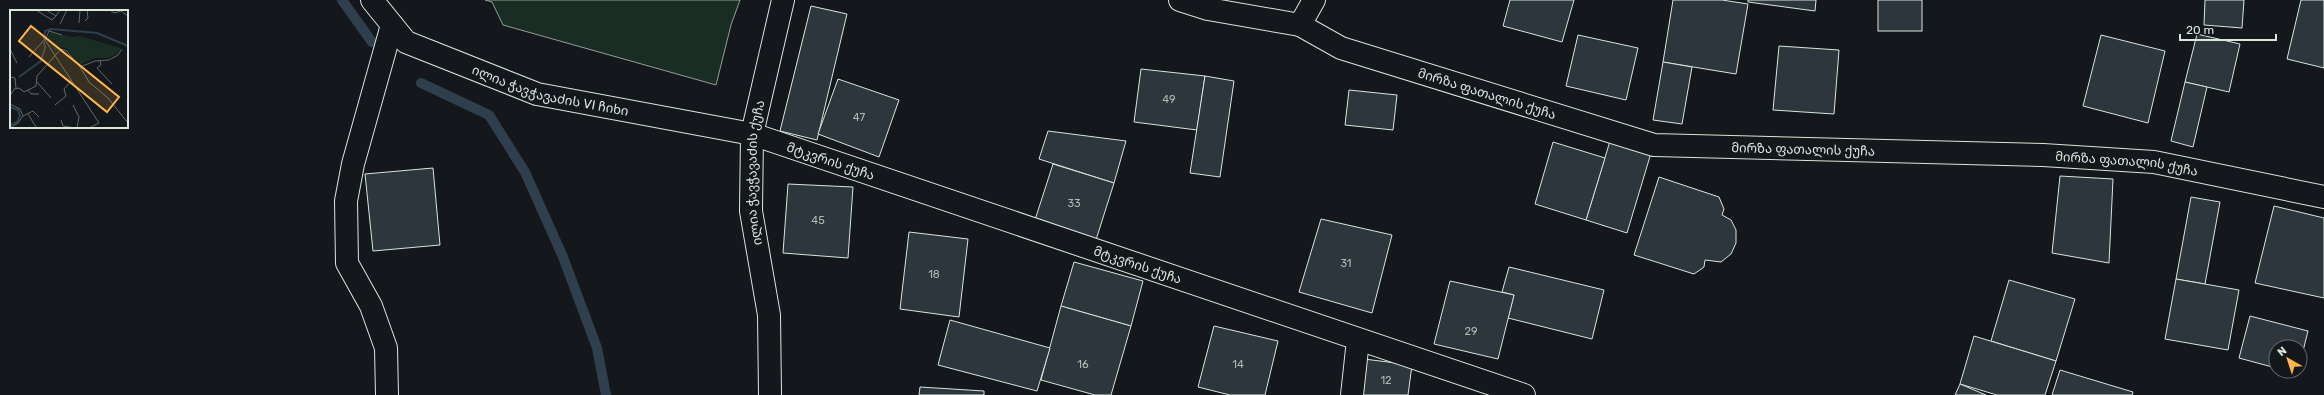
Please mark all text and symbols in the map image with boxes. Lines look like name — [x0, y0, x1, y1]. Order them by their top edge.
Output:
inset map — [10, 10, 128, 128]
scale bar — [2180, 16, 2276, 42]
text: 20 m — [2186, 23, 2214, 37]
street label: ილია ჭავჭავაძის VI ჩიხი — [470, 62, 630, 119]
street label: მირზა ფათალის ქუჩა — [1416, 65, 1558, 122]
house number: 49 — [1162, 93, 1176, 106]
street label: ილია ჭავჭავაძის ქუჩა — [744, 99, 768, 247]
house number: 47 — [853, 111, 865, 124]
street label: მტკვრის ქუჩა — [785, 139, 877, 183]
street label: მირზა ფათალის ქუჩა — [1731, 140, 1875, 159]
street label: მირზა ფათალის ქუჩა — [2055, 149, 2199, 179]
house number: 33 — [1067, 197, 1081, 210]
house number: 45 — [811, 214, 825, 227]
street label: მტკვრის ქუჩა — [1092, 243, 1184, 287]
house number: 31 — [1340, 257, 1352, 270]
house number: 18 — [928, 268, 940, 281]
house number: 29 — [1465, 325, 1477, 338]
north arrow — [2268, 339, 2308, 379]
text: N — [2275, 344, 2289, 359]
house number: 16 — [1077, 358, 1089, 371]
house number: 14 — [1232, 358, 1244, 371]
house number: 12 — [1380, 374, 1392, 387]

